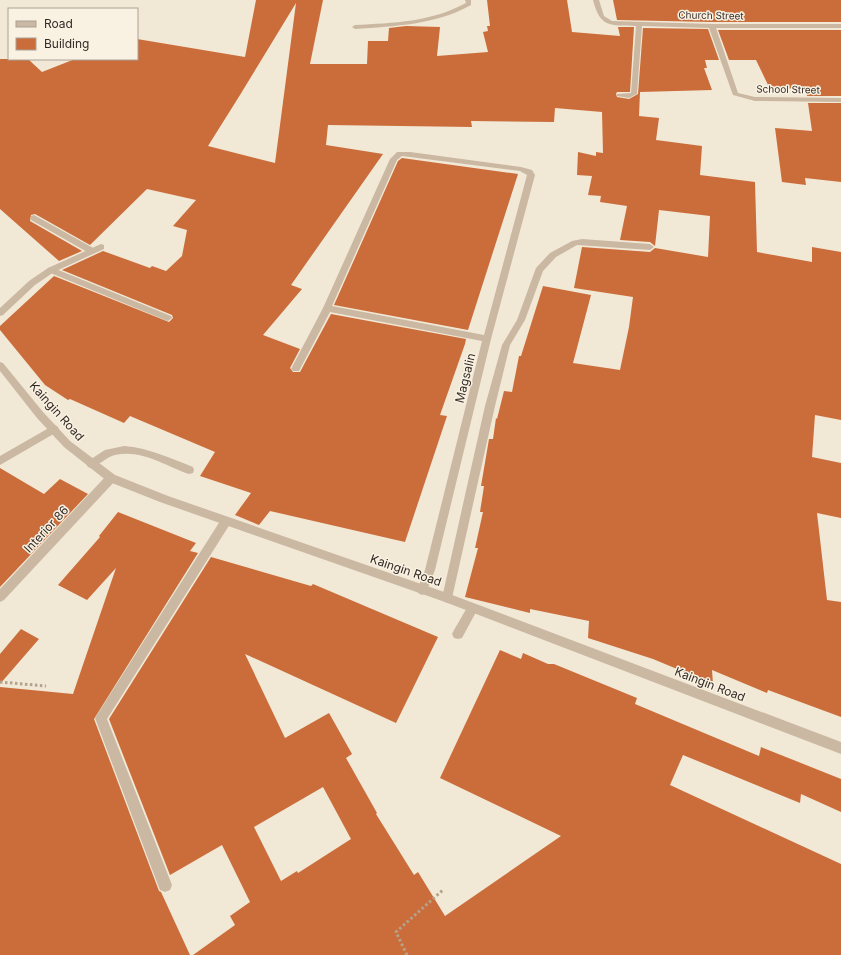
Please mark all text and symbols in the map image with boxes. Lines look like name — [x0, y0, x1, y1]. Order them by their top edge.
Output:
legend — [8, 8, 138, 60]
street label: Church Street — [678, 8, 745, 22]
text: Road — [44, 16, 73, 31]
text: Building — [44, 36, 89, 51]
street label: School Street — [756, 82, 821, 96]
street label: Magsalin — [452, 351, 478, 405]
street label: Kaingin Road — [27, 378, 87, 444]
street label: Interior 86 — [21, 502, 71, 556]
street label: Kaingin Road — [368, 551, 444, 589]
street label: Kaingin Road — [673, 664, 747, 704]

